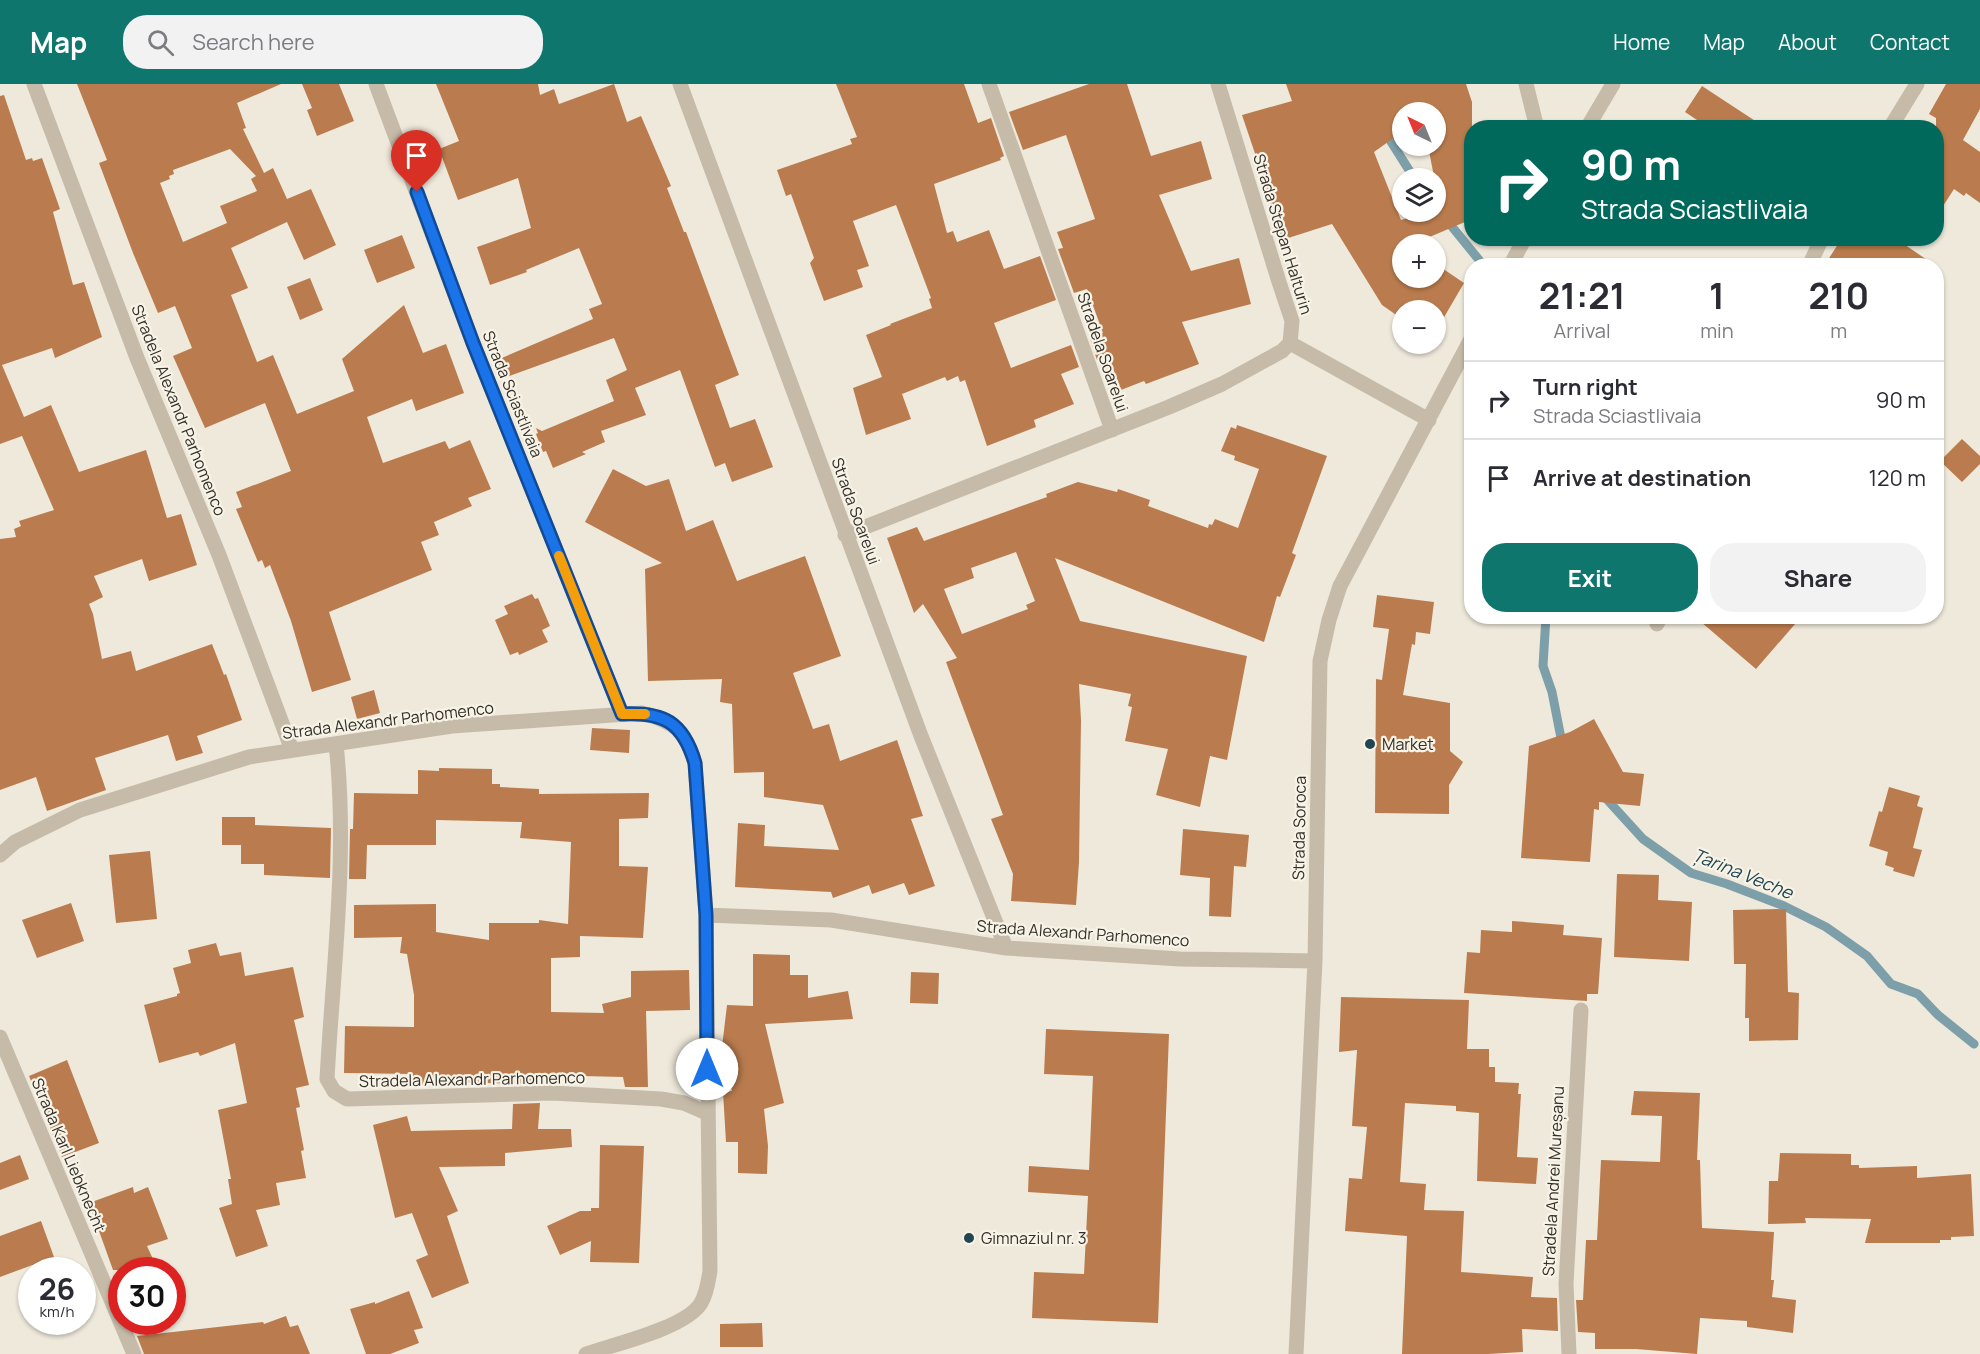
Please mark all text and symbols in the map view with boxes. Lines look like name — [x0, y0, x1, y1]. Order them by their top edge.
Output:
search box — [123, 15, 543, 69]
text: Map — [30, 23, 87, 61]
icon: search — [144, 26, 177, 59]
text: Search here — [192, 27, 315, 57]
text: Home — [1613, 28, 1670, 56]
text: Map — [1703, 28, 1745, 56]
text: About — [1778, 28, 1837, 56]
text: Contact — [1870, 28, 1950, 56]
north arrow — [1392, 102, 1446, 156]
map controls — [1392, 102, 1446, 354]
pin — [391, 130, 442, 192]
text: 90 m — [1581, 135, 1681, 193]
icon: arrive — [400, 139, 433, 172]
icon: right — [1482, 144, 1560, 222]
street label: Strada Stepan Halturin — [1248, 151, 1318, 317]
button: layers — [1392, 168, 1446, 222]
text: Strada Sciastlivaia — [1581, 190, 1808, 227]
button: + — [1392, 234, 1446, 288]
text: 21:21 — [1539, 271, 1625, 320]
text: 1 — [1709, 271, 1725, 320]
text: 210 — [1808, 271, 1869, 320]
street label: Stradela Soarelui — [1072, 289, 1134, 415]
button: − — [1392, 300, 1446, 354]
street label: Stradela Alexandr Parhomenco — [126, 301, 232, 519]
text: Arrival — [1554, 317, 1611, 344]
text: min — [1700, 317, 1734, 344]
text: m — [1830, 317, 1847, 344]
street label: Strada Sciastlivaia — [478, 327, 548, 461]
text: Turn right — [1533, 372, 1638, 402]
icon: right — [1482, 384, 1515, 417]
text: 90 m — [1876, 385, 1926, 415]
text: Strada Sciastlivaia — [1533, 402, 1701, 429]
street label: Strada Soarelui — [826, 454, 886, 568]
icon: arrive — [1482, 462, 1515, 495]
text: Arrive at destination — [1533, 463, 1751, 493]
text: 120 m — [1868, 463, 1926, 493]
button: Exit — [1482, 543, 1698, 612]
button: Share — [1710, 543, 1926, 612]
street label: Strada Alexandr Parhomenco — [281, 696, 495, 744]
place label: Market — [1382, 733, 1434, 755]
marker: Market — [1363, 737, 1377, 751]
street label: Strada Soroca — [1287, 776, 1311, 880]
water label: Țarina Veche — [1689, 842, 1798, 905]
street label: Strada Alexandr Parhomenco — [976, 915, 1190, 951]
position arrow — [675, 1037, 739, 1101]
street label: Stradela Alexandr Parhomenco — [359, 1066, 585, 1092]
street label: Strada Karl Liebknecht — [27, 1075, 111, 1235]
street label: Stradela Andrei Mureșanu — [1537, 1085, 1569, 1277]
place label: Gimnaziul nr. 3 — [981, 1227, 1087, 1249]
marker: Gimnaziul nr. 3 — [962, 1231, 976, 1245]
speed limit sign: 30 — [108, 1257, 186, 1335]
text: 26 — [39, 1268, 75, 1309]
text: km/h — [40, 1301, 74, 1322]

